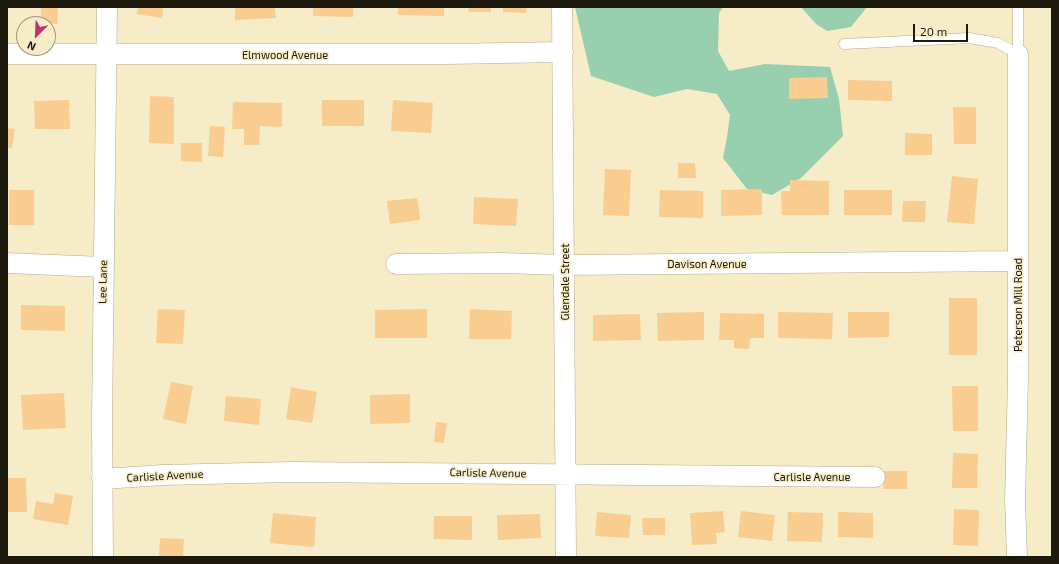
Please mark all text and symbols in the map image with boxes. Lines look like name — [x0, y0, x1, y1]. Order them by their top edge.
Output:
north arrow — [16, 16, 56, 56]
scale bar — [915, 16, 970, 42]
text: 20 m — [920, 24, 947, 38]
text: N — [25, 39, 38, 54]
street label: Elmwood Avenue — [242, 48, 328, 62]
street label: Glendale Street — [558, 243, 572, 321]
street label: Davison Avenue — [667, 257, 747, 271]
street label: Peterson Mill Road — [1011, 258, 1025, 352]
street label: Lee Lane — [96, 260, 110, 304]
street label: Carlisle Avenue — [449, 466, 527, 480]
street label: Carlisle Avenue — [126, 467, 204, 485]
street label: Carlisle Avenue — [774, 470, 850, 484]

